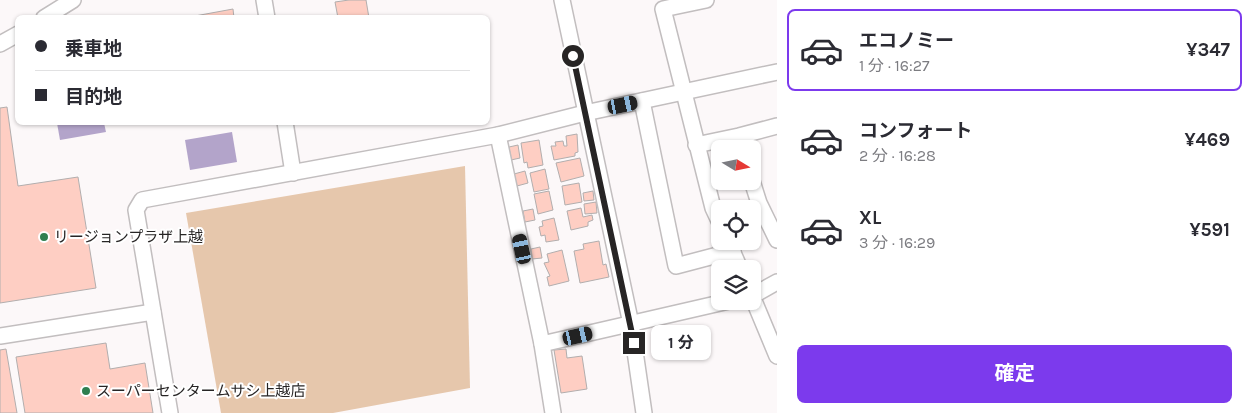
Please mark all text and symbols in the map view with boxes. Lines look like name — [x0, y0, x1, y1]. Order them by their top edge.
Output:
icon: car — [799, 28, 844, 73]
text: エコノミー — [859, 30, 954, 52]
text: 乗車地 — [65, 38, 122, 60]
text: ¥347 — [1186, 39, 1230, 61]
route start — [562, 45, 584, 67]
text: 1 分 · 16:27 — [859, 56, 929, 75]
text: 目的地 — [65, 86, 122, 108]
car — [606, 95, 639, 115]
icon: car — [799, 118, 844, 163]
text: コンフォート — [859, 120, 972, 142]
text: ¥469 — [1184, 129, 1230, 151]
north arrow — [711, 140, 761, 190]
map controls — [711, 140, 761, 310]
text: 2 分 · 16:28 — [859, 146, 936, 165]
button: locate — [711, 200, 761, 250]
text: XL — [859, 207, 881, 229]
icon: car — [799, 208, 844, 253]
text: ¥591 — [1189, 219, 1230, 241]
place label: リージョンプラザ上越 — [54, 228, 203, 246]
marker: リージョンプラザ上越 — [38, 231, 50, 243]
car — [511, 233, 532, 265]
text: 3 分 · 16:29 — [859, 233, 935, 252]
button: layers — [711, 260, 761, 310]
car — [561, 325, 594, 347]
callout: 1 分 — [652, 326, 712, 360]
route end — [623, 332, 645, 354]
text: 1 分 — [668, 333, 694, 352]
button: 確定 — [797, 345, 1232, 403]
place label: スーパーセンタームサシ上越店 — [96, 382, 305, 400]
marker: スーパーセンタームサシ上越店 — [80, 385, 92, 397]

